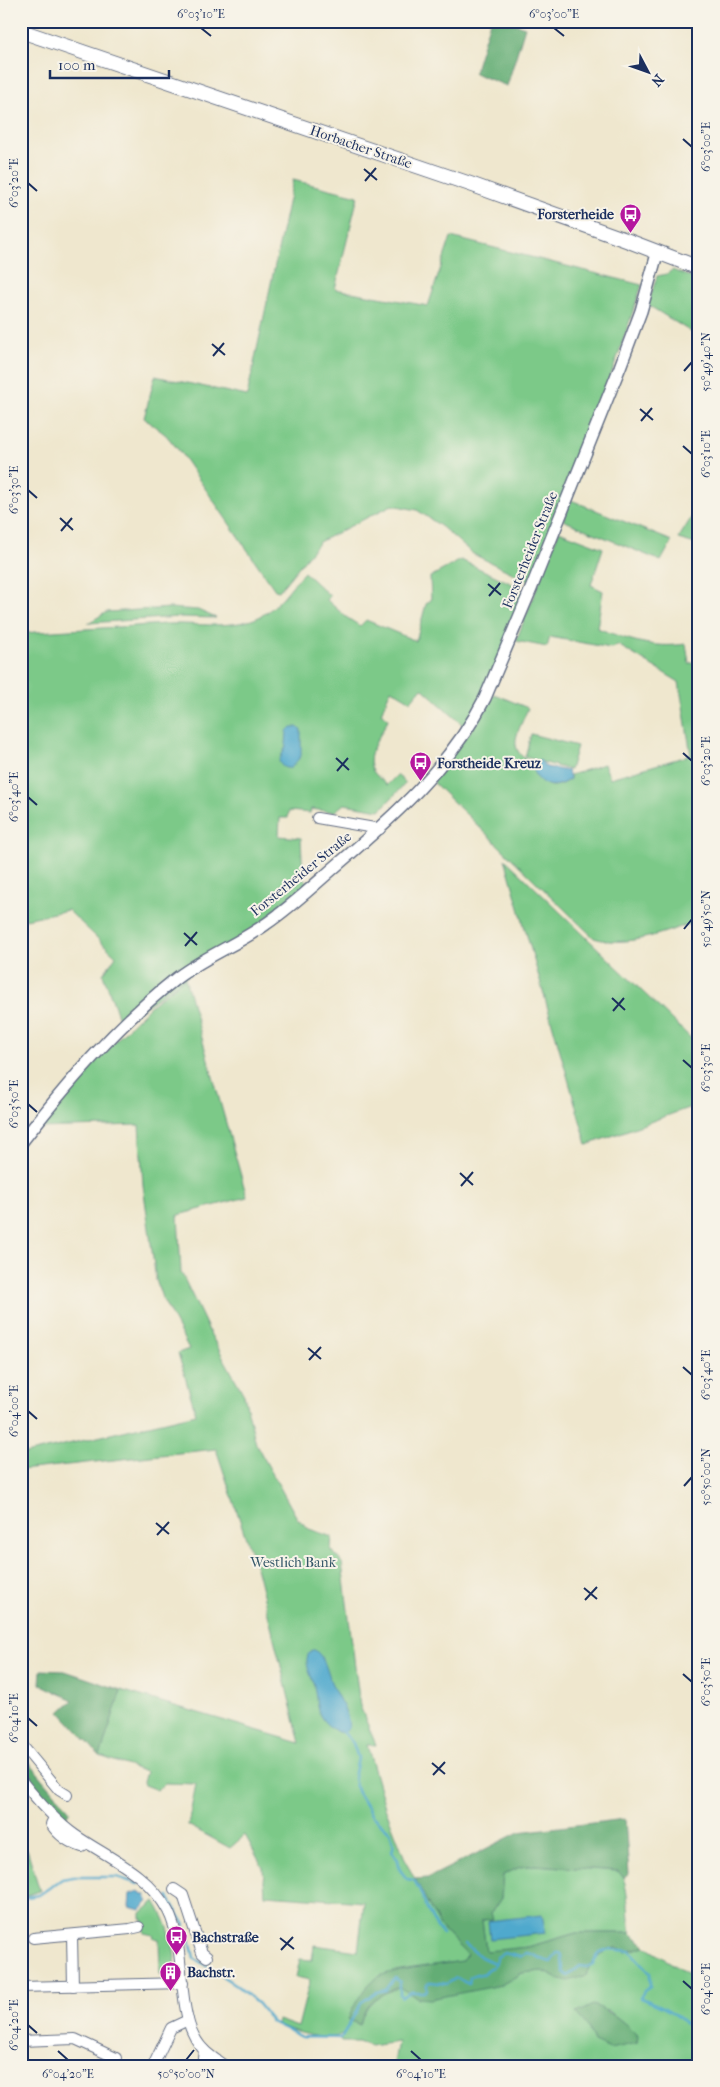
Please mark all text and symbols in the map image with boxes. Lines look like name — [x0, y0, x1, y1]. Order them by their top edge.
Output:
text: 6°03'10"E — [177, 7, 225, 21]
text: 6°03'00"E — [529, 7, 579, 21]
scale bar — [50, 48, 169, 80]
north arrow — [622, 48, 672, 98]
text: 100 m — [58, 56, 96, 74]
text: N — [647, 71, 667, 90]
street label: Horbacher Straße — [308, 122, 414, 172]
text: 6°03'00"E — [699, 122, 713, 172]
text: 6°03'20"E — [7, 158, 21, 208]
bus stop icon: Forsterheide — [618, 202, 642, 233]
place label: Forsterheide — [536, 206, 614, 223]
text: 50°49'40"N — [699, 332, 713, 392]
text: 6°03'10"E — [699, 430, 713, 478]
text: 6°03'30"E — [7, 466, 21, 514]
street label: Forsterheider Straße — [499, 489, 561, 611]
text: 6°03'20"E — [699, 736, 713, 786]
bus stop icon: Forstheide Kreuz — [409, 751, 433, 782]
place label: Forstheide Kreuz — [436, 755, 542, 772]
text: 6°03'40"E — [7, 772, 21, 822]
street label: Forsterheider Straße — [247, 828, 355, 920]
text: 50°49'50"N — [699, 890, 713, 948]
text: 6°03'30"E — [699, 1044, 713, 1092]
text: 6°03'50"E — [7, 1080, 21, 1128]
text: 6°03'40"E — [699, 1350, 713, 1400]
text: 6°04'00"E — [7, 1385, 21, 1437]
text: 50°50'00"N — [699, 1448, 713, 1506]
park label: Westlich Bank — [249, 1554, 337, 1571]
text: 6°03'50"E — [699, 1658, 713, 1706]
text: 6°04'10"E — [7, 1693, 21, 1743]
bus stop icon: Bachstraße — [164, 1925, 188, 1956]
place label: Bachstraße — [192, 1929, 259, 1946]
building icon: Bachstr. — [159, 1960, 183, 1991]
text: 6°04'00"E — [699, 1963, 713, 2015]
place label: Bachstr. — [187, 1964, 235, 1981]
text: 6°04'20"E — [7, 1999, 21, 2051]
text: 6°04'20"E — [42, 2067, 94, 2081]
text: 50°50'00"N — [157, 2067, 215, 2081]
text: 6°04'10"E — [396, 2067, 446, 2081]

